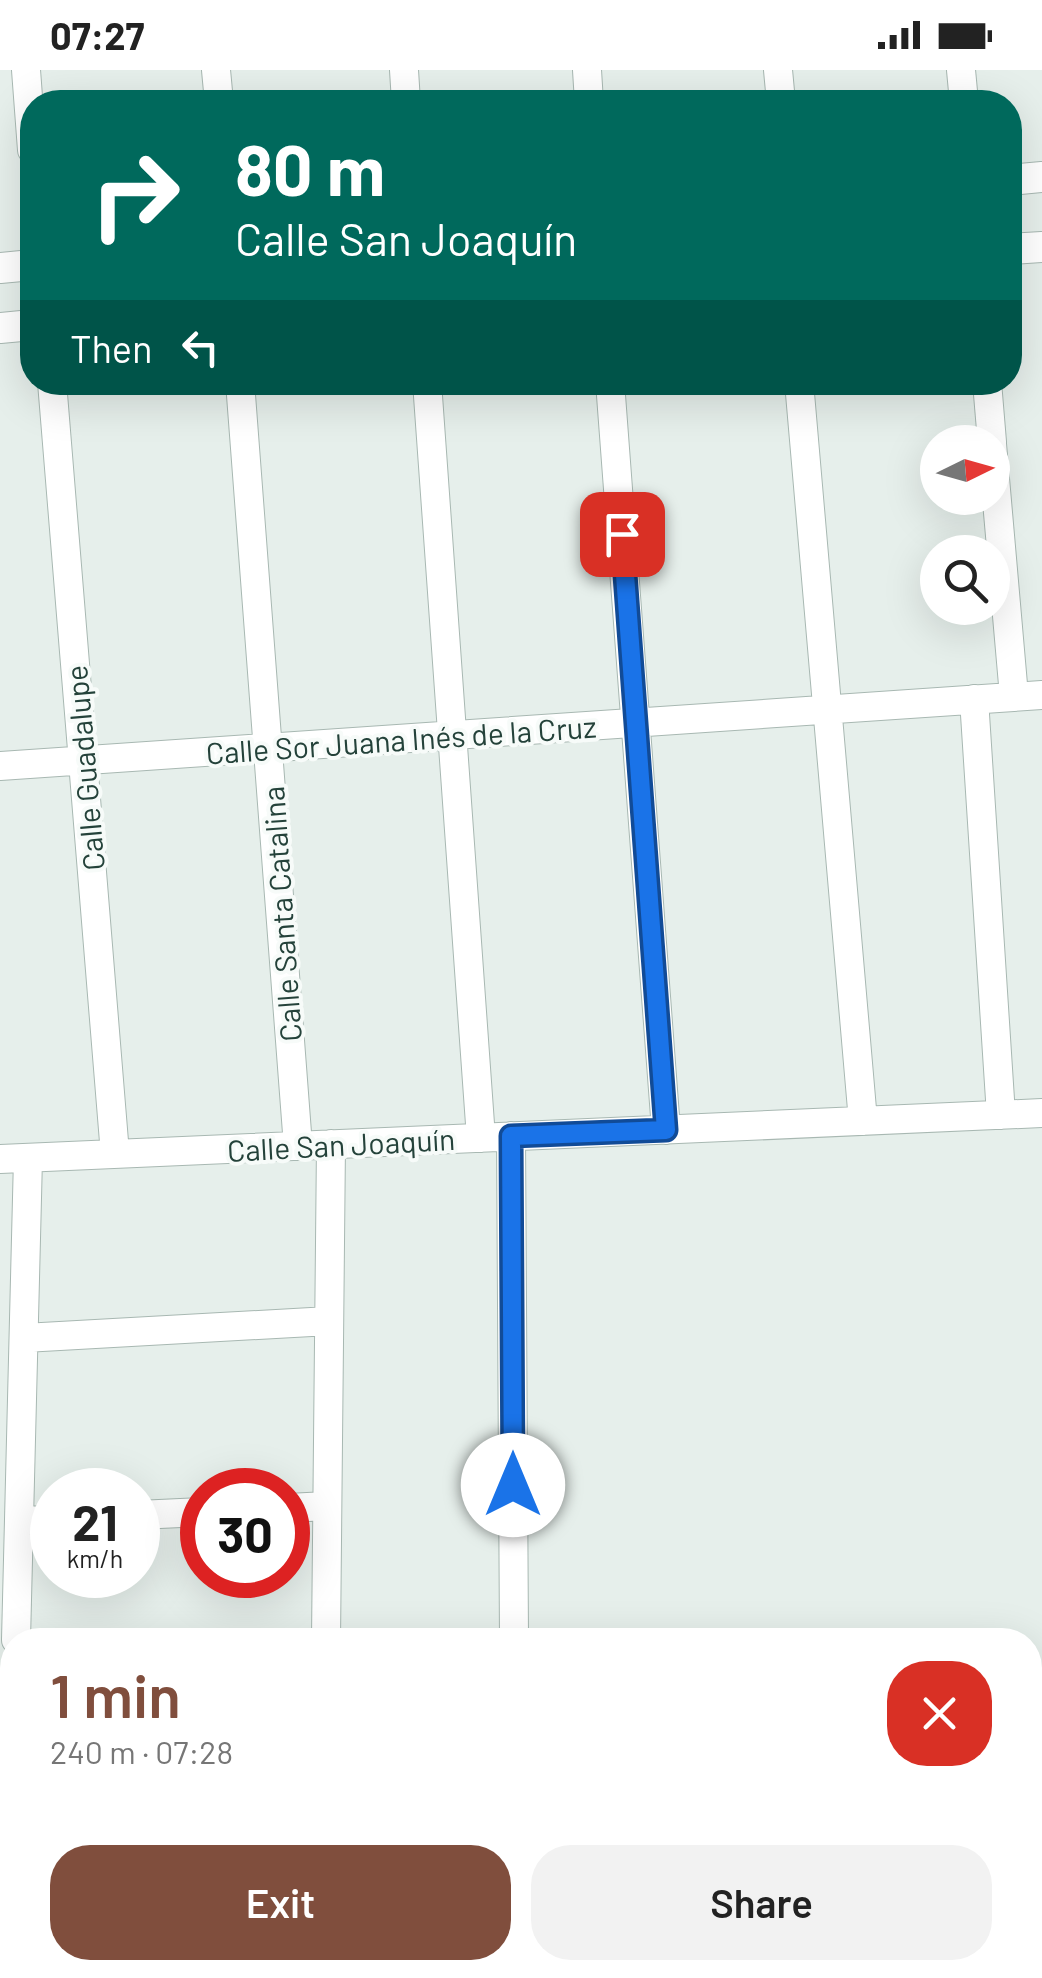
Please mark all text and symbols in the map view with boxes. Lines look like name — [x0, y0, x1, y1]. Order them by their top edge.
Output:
text: 07:27 — [50, 12, 144, 58]
text: 80 m — [235, 126, 385, 210]
icon: right — [70, 130, 200, 260]
text: Calle San Joaquín — [235, 211, 577, 265]
icon: left — [173, 320, 228, 375]
text: Then — [70, 325, 153, 371]
north arrow — [920, 425, 1010, 515]
map controls — [920, 425, 1010, 625]
pin — [580, 492, 665, 577]
icon: arrive — [595, 507, 650, 562]
button: search — [920, 535, 1010, 625]
street label: Calle Guadalupe — [57, 664, 111, 872]
street label: Calle Sor Juana Inés de la Cruz — [205, 707, 597, 771]
street label: Calle Santa Catalina — [254, 785, 308, 1043]
street label: Calle San Joaquín — [226, 1120, 456, 1168]
position arrow — [461, 1433, 565, 1537]
speed limit sign: 30 — [180, 1468, 310, 1598]
text: 21 — [72, 1491, 118, 1551]
text: km/h — [67, 1543, 123, 1573]
text: 1 min — [50, 1658, 181, 1730]
button: close — [887, 1661, 992, 1766]
text: 240 m · 07:28 — [50, 1732, 233, 1770]
button: Exit — [50, 1845, 511, 1960]
button: Share — [531, 1845, 992, 1960]

